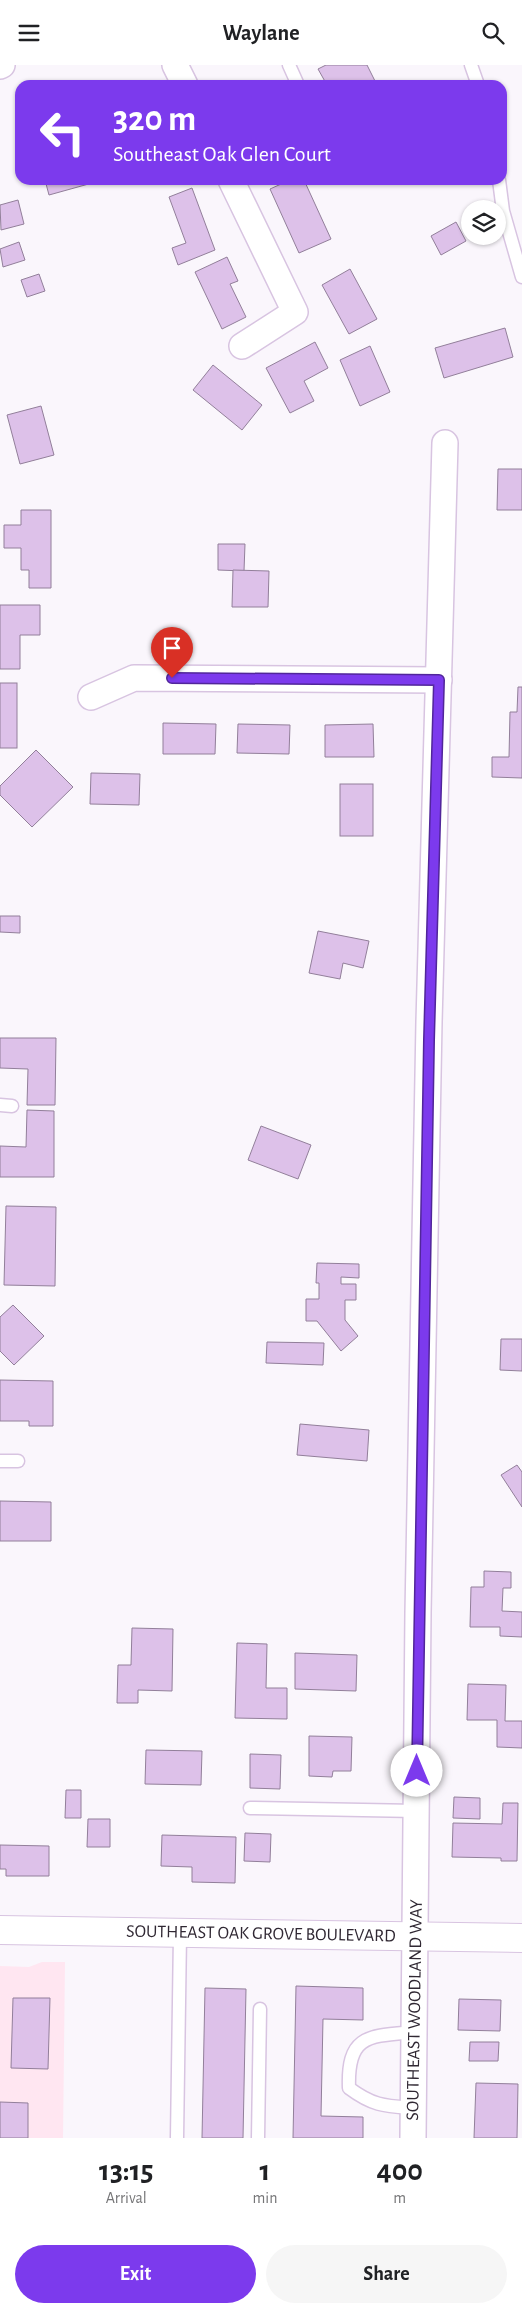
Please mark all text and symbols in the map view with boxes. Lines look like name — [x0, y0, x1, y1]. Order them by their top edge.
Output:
icon: menu — [15, 19, 43, 47]
icon: search — [479, 19, 507, 47]
text: Waylane — [222, 22, 300, 44]
icon: left — [30, 100, 95, 165]
text: 320 m — [113, 102, 196, 137]
text: Southeast Oak Glen Court — [113, 143, 331, 165]
map controls — [461, 200, 506, 245]
button: layers — [461, 200, 506, 245]
pin — [151, 627, 193, 678]
icon: arrive — [158, 634, 186, 662]
position arrow — [390, 1744, 442, 1796]
street label: SOUTHEAST WOODLAND WAY — [404, 1899, 426, 2121]
street label: SOUTHEAST OAK GROVE BOULEVARD — [126, 1923, 396, 1945]
text: 13:15 — [99, 2156, 153, 2186]
text: 1 — [260, 2156, 270, 2186]
text: 400 — [377, 2156, 423, 2186]
text: Arrival — [106, 2190, 147, 2206]
text: min — [253, 2190, 277, 2206]
text: m — [393, 2190, 406, 2206]
button: Exit — [15, 2245, 256, 2303]
button: Share — [266, 2245, 507, 2303]

